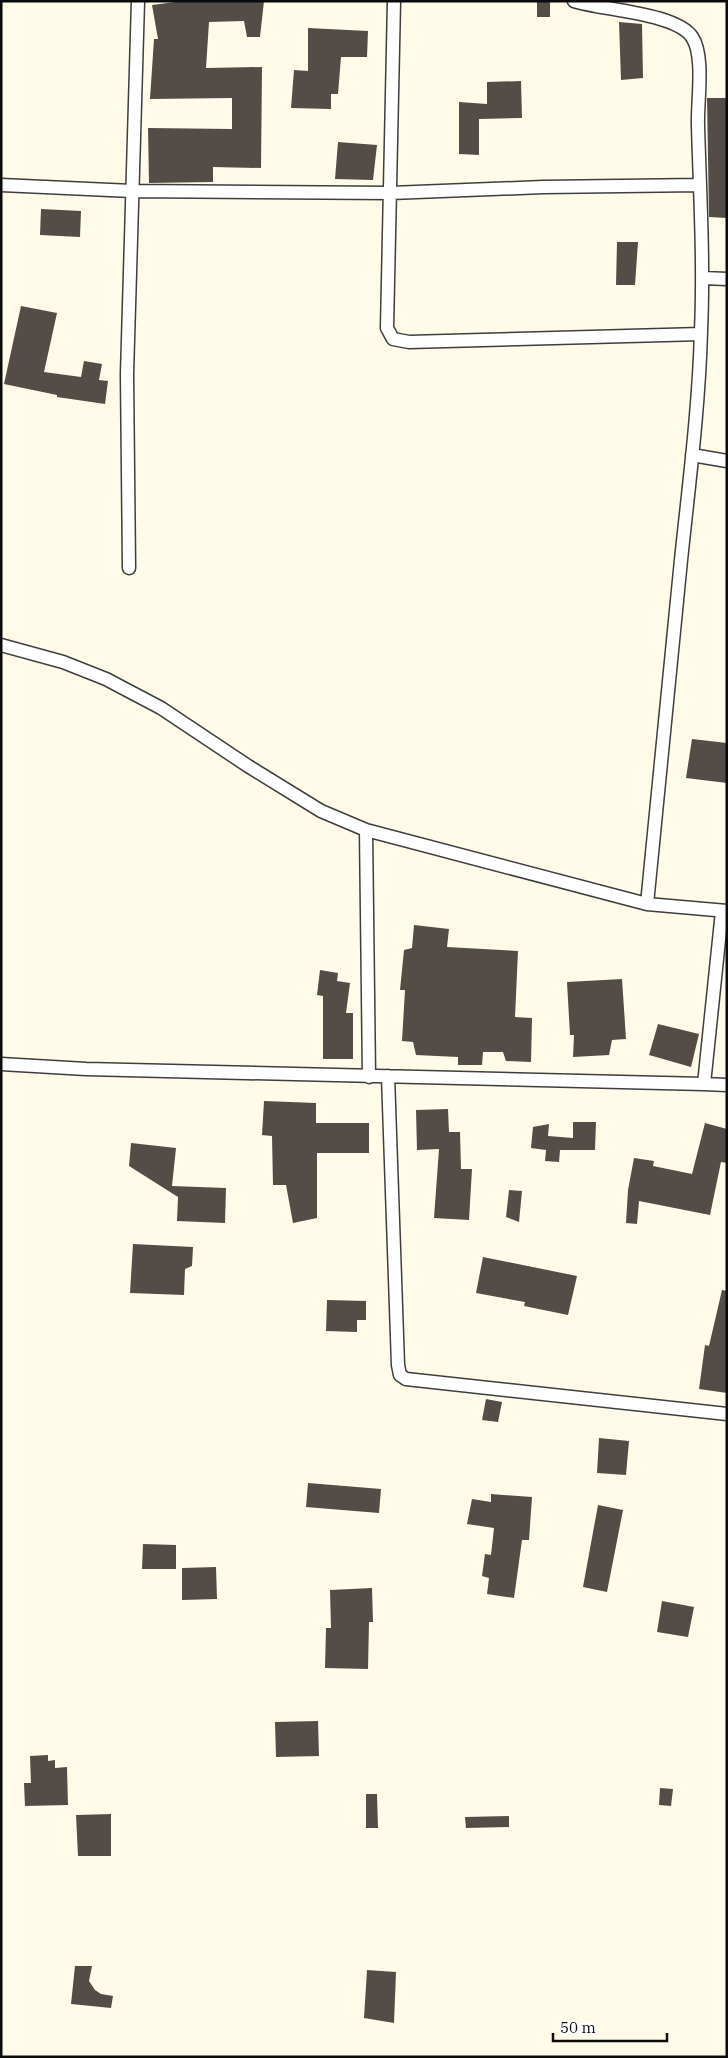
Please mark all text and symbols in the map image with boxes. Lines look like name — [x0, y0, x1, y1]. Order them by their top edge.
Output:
scale bar — [553, 2010, 667, 2042]
text: 50 m — [560, 2018, 596, 2037]

